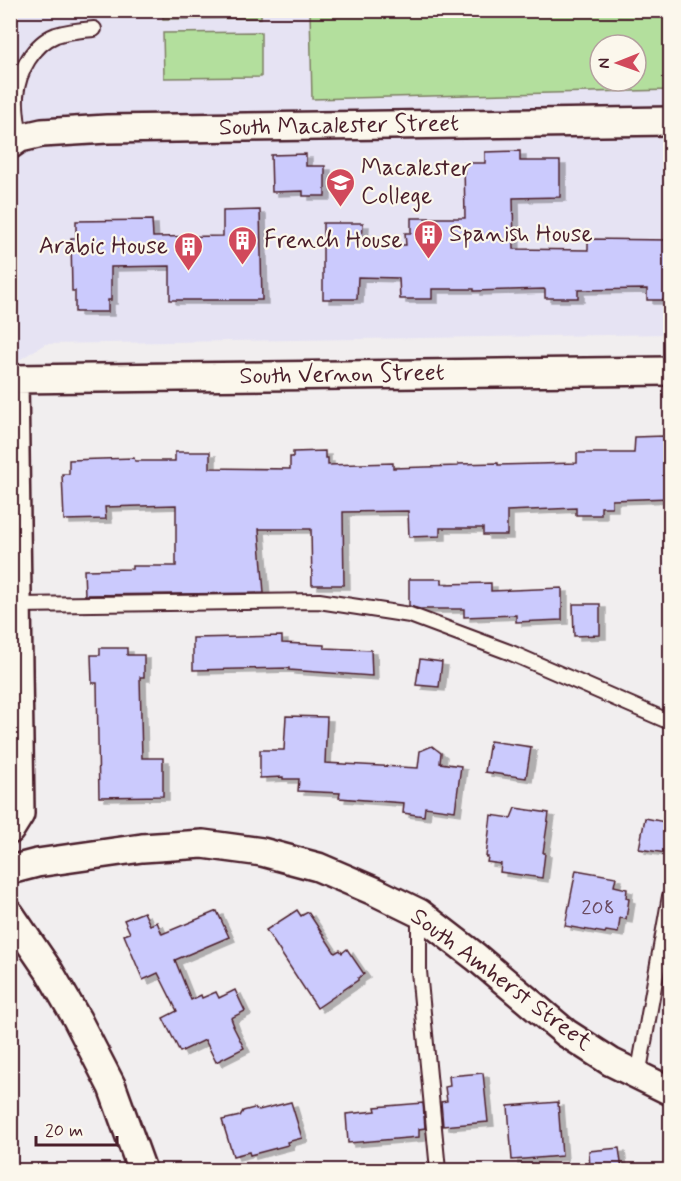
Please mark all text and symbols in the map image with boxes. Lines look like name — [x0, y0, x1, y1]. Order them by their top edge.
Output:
north arrow — [588, 33, 648, 93]
text: N — [594, 58, 615, 69]
street label: South Macalester Street — [219, 108, 459, 144]
place label: Macalester College — [361, 153, 472, 212]
school or university icon: Macalester College — [324, 166, 356, 208]
building icon: Spanish House — [412, 218, 444, 260]
place label: Spanish House — [449, 219, 593, 250]
building icon: French House — [227, 224, 259, 266]
place label: French House — [264, 225, 403, 256]
building icon: Arabic House — [173, 230, 205, 272]
place label: Arabic House — [39, 231, 168, 262]
street label: South Vernon Street — [239, 358, 445, 392]
house number: 208 — [581, 894, 615, 922]
street label: South Amherst Street — [404, 901, 598, 1059]
scale bar — [36, 1109, 117, 1147]
text: 20 m — [45, 1119, 83, 1143]

